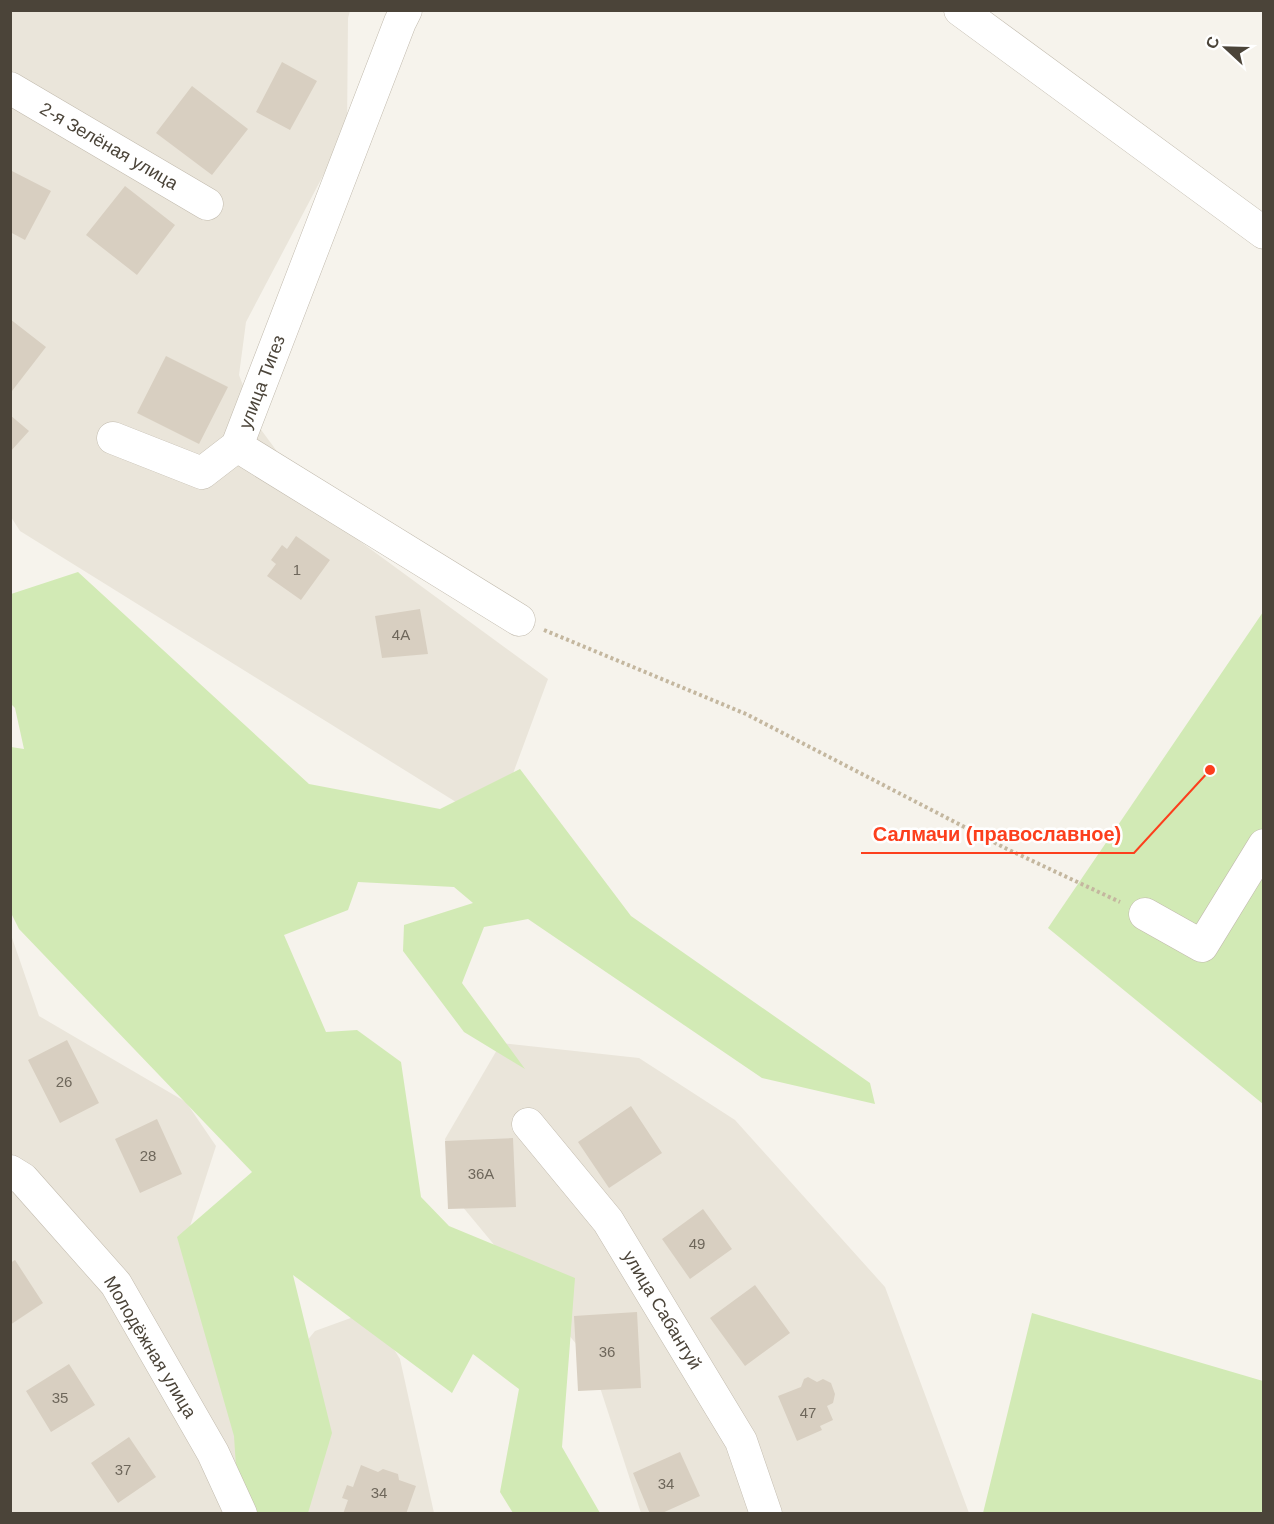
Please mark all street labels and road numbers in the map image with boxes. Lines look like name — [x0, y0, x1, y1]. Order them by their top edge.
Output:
street label: 2-я Зелёная улица — [37, 98, 182, 194]
street label: улица Тигез — [235, 332, 289, 432]
street label: улица Сабантуй — [619, 1247, 705, 1373]
street label: Молодёжная улица — [100, 1272, 201, 1422]

